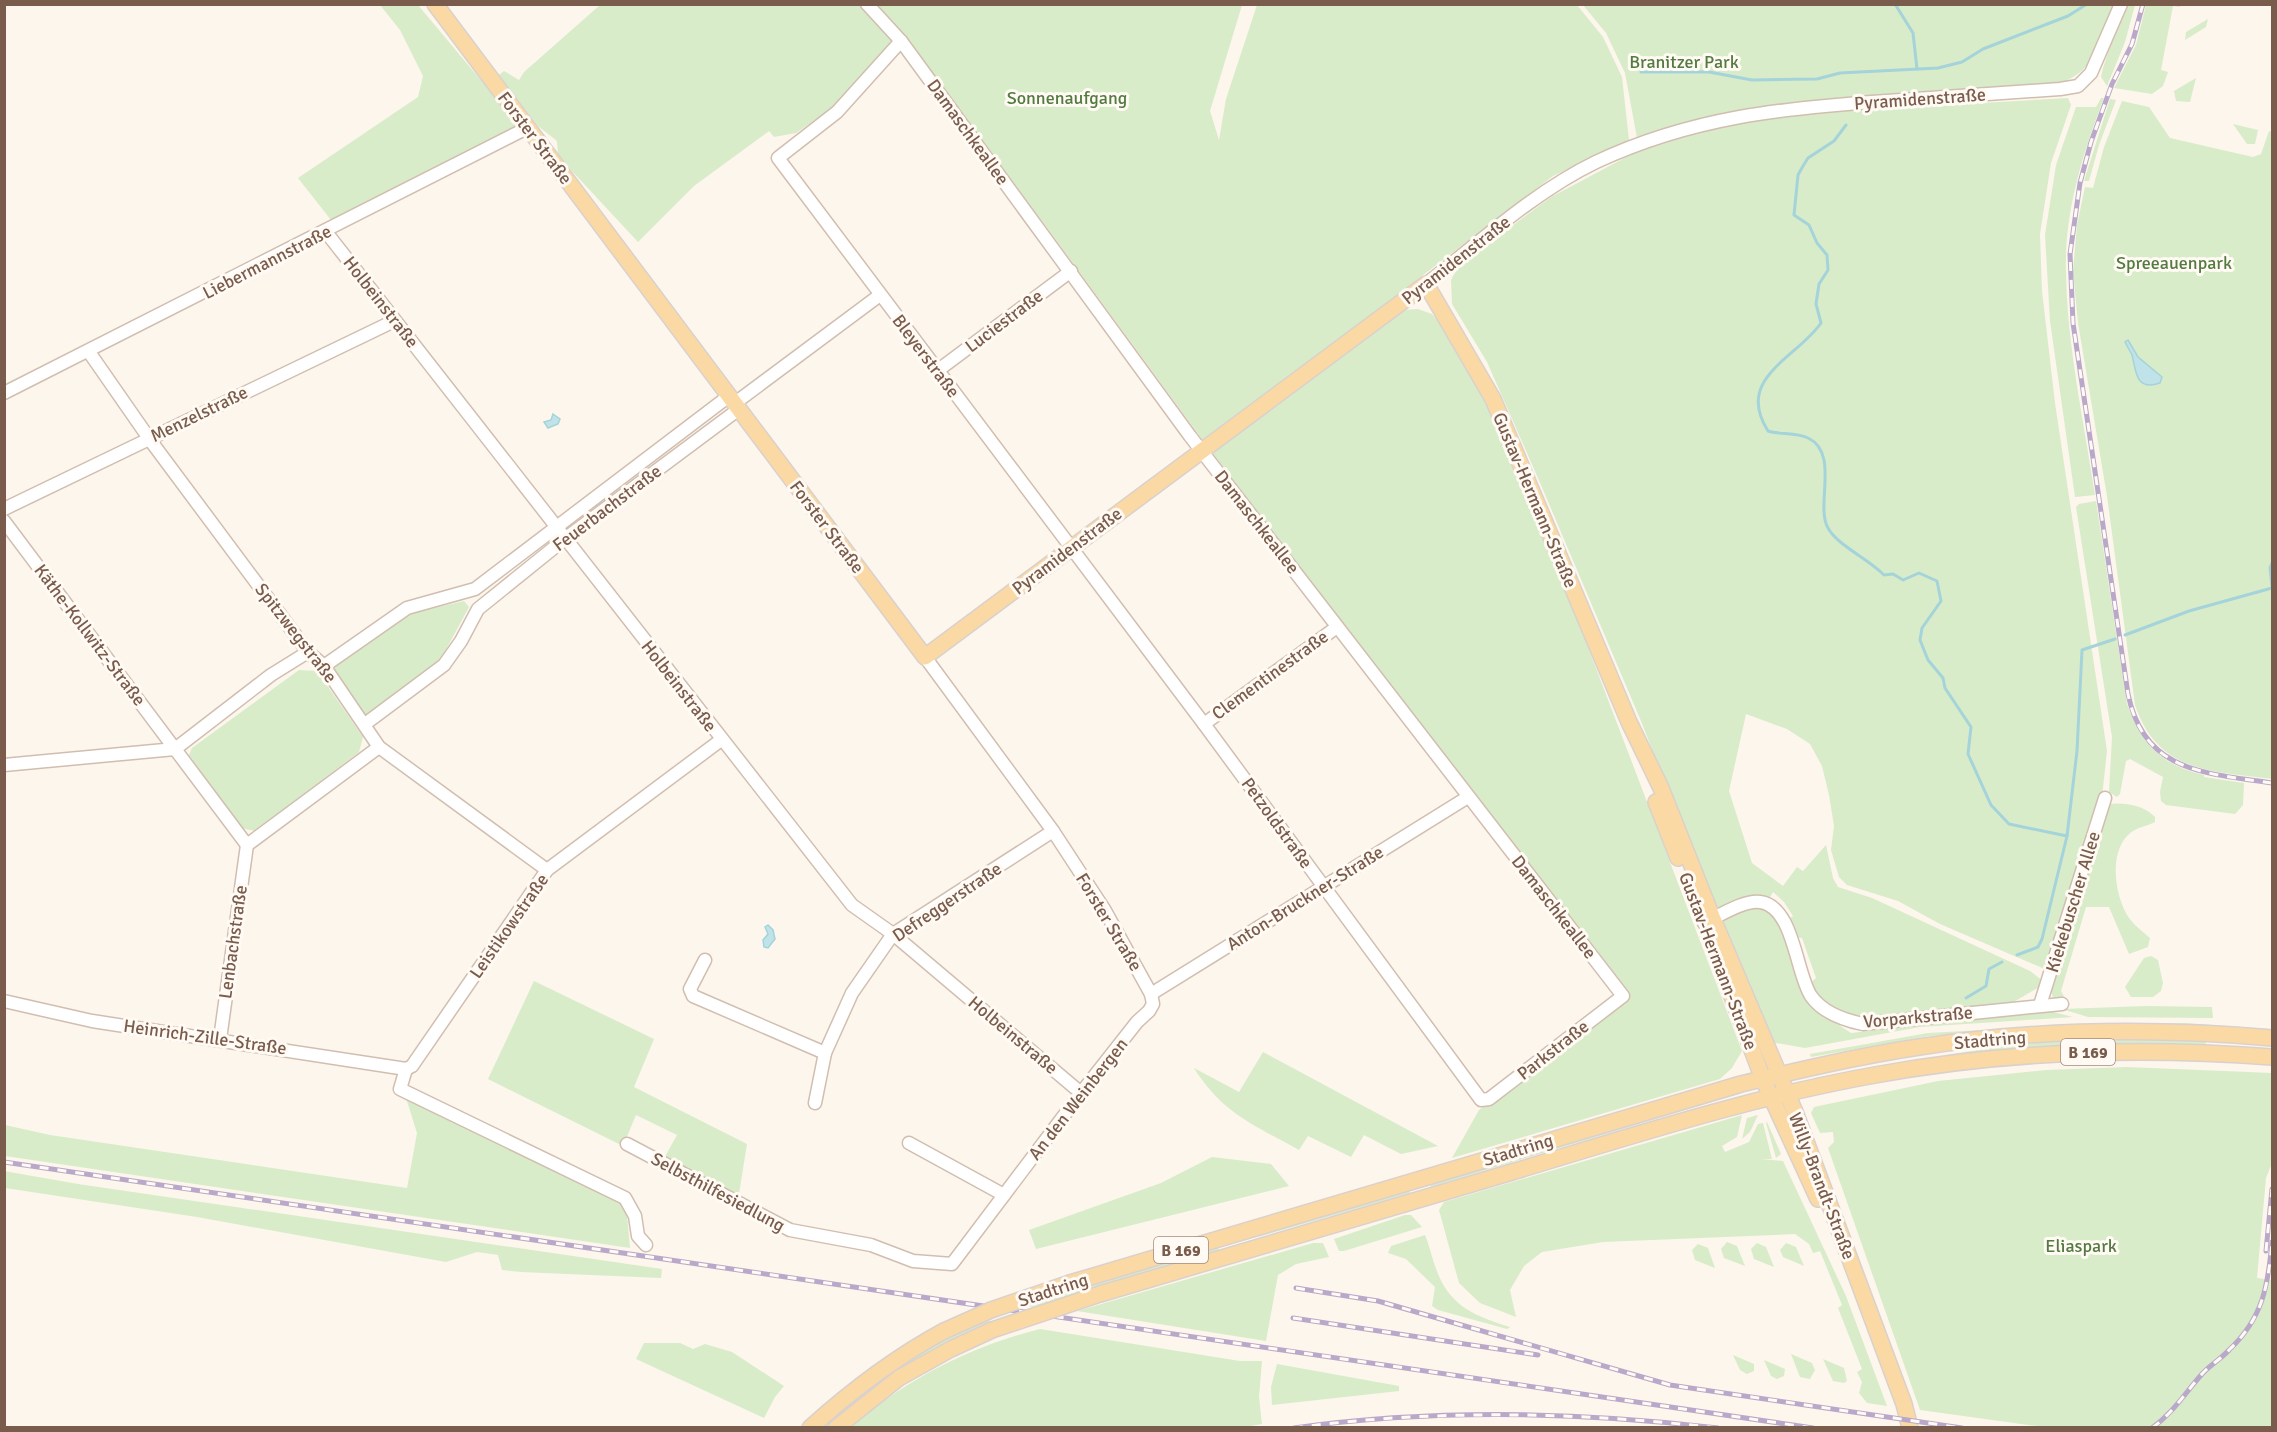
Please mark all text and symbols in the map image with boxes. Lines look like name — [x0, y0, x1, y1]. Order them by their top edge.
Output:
park label: Branitzer Park — [1629, 51, 1739, 73]
street label: Damaschkeallee — [922, 75, 1014, 189]
street label: Pyramidenstraße — [1853, 83, 1987, 115]
street label: Forster Straße — [493, 87, 577, 189]
park label: Sonnenaufgang — [1007, 87, 1127, 109]
street label: Pyramidenstraße — [1397, 211, 1515, 309]
street label: Liebermannstraße — [199, 220, 335, 304]
street label: Holbeinstraße — [338, 252, 424, 352]
park label: Spreeauenpark — [2116, 252, 2232, 274]
street label: Luciestraße — [961, 285, 1047, 357]
street label: Bleyerstraße — [888, 310, 964, 402]
street label: Menzelstraße — [147, 381, 251, 447]
street label: Gustav-Hermann-Straße — [1488, 409, 1582, 591]
street label: Feuerbachstraße — [548, 460, 666, 556]
street label: Damaschkeallee — [1210, 466, 1304, 578]
street label: Forster Straße — [785, 476, 869, 578]
street label: Pyramidenstraße — [1008, 503, 1126, 599]
street label: Käthe-Kollwitz-Straße — [29, 560, 151, 710]
street label: Spitzwegstraße — [250, 579, 342, 687]
street label: Clementinestraße — [1208, 625, 1332, 725]
street label: Holbeinstraße — [636, 636, 722, 736]
street label: Petzoldstraße — [1237, 773, 1317, 873]
street label: Kiekebuscher Allee — [2041, 829, 2105, 975]
street label: Anton-Bruckner-Straße — [1222, 841, 1388, 955]
street label: Damaschkeallee — [1507, 851, 1601, 963]
street label: Defreggerstraße — [888, 857, 1006, 947]
street label: Leistikowstraße — [465, 869, 553, 983]
street label: Forster Straße — [1071, 869, 1147, 975]
street label: Gustav-Hermann-Straße — [1674, 869, 1762, 1053]
street label: Lenbachstraße — [214, 884, 252, 1000]
street label: Holbeinstraße — [964, 991, 1062, 1079]
street label: Vorparkstraße — [1862, 1001, 1974, 1033]
street label: Heinrich-Zille-Straße — [122, 1015, 288, 1059]
street label: Parkstraße — [1513, 1015, 1593, 1085]
street label: Stadtring — [1953, 1026, 2027, 1054]
street label: An den Weinbergen — [1024, 1034, 1132, 1164]
road number: B 169 — [2061, 1039, 2115, 1065]
street label: Willy-Brandt-Straße — [1784, 1109, 1860, 1263]
street label: Stadtring — [1480, 1129, 1556, 1171]
street label: Selbsthilfesiedlung — [647, 1147, 789, 1237]
park label: Eliaspark — [2045, 1235, 2117, 1257]
road number: B 169 — [1154, 1237, 1208, 1263]
street label: Stadtring — [1015, 1268, 1091, 1312]

